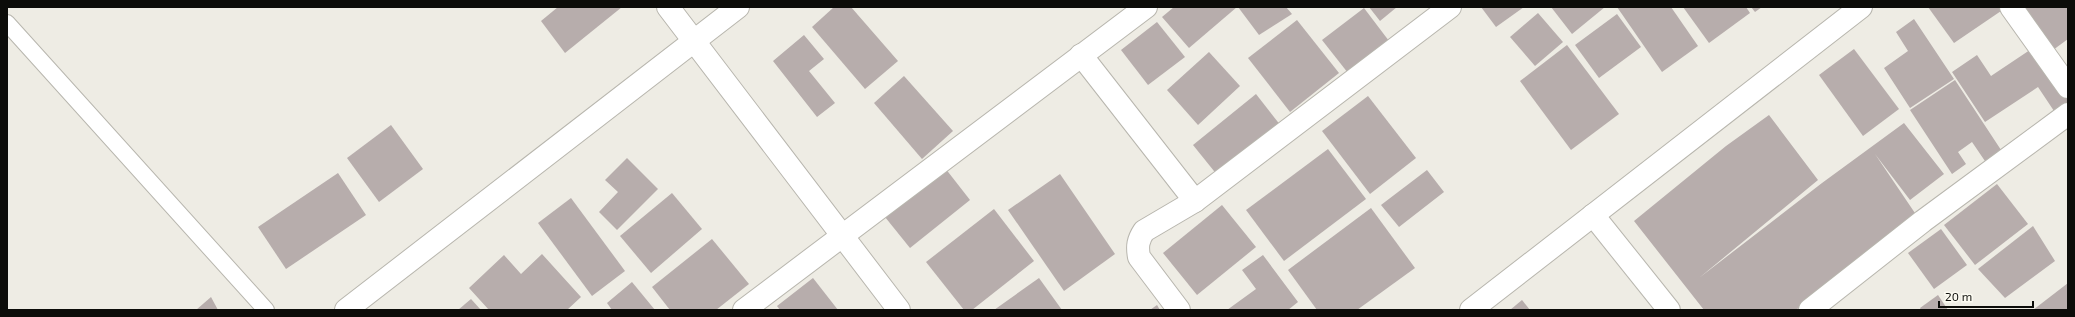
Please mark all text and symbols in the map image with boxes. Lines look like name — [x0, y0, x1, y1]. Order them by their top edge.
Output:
scale bar — [1939, 283, 2033, 309]
text: 20 m — [1945, 289, 1972, 303]

